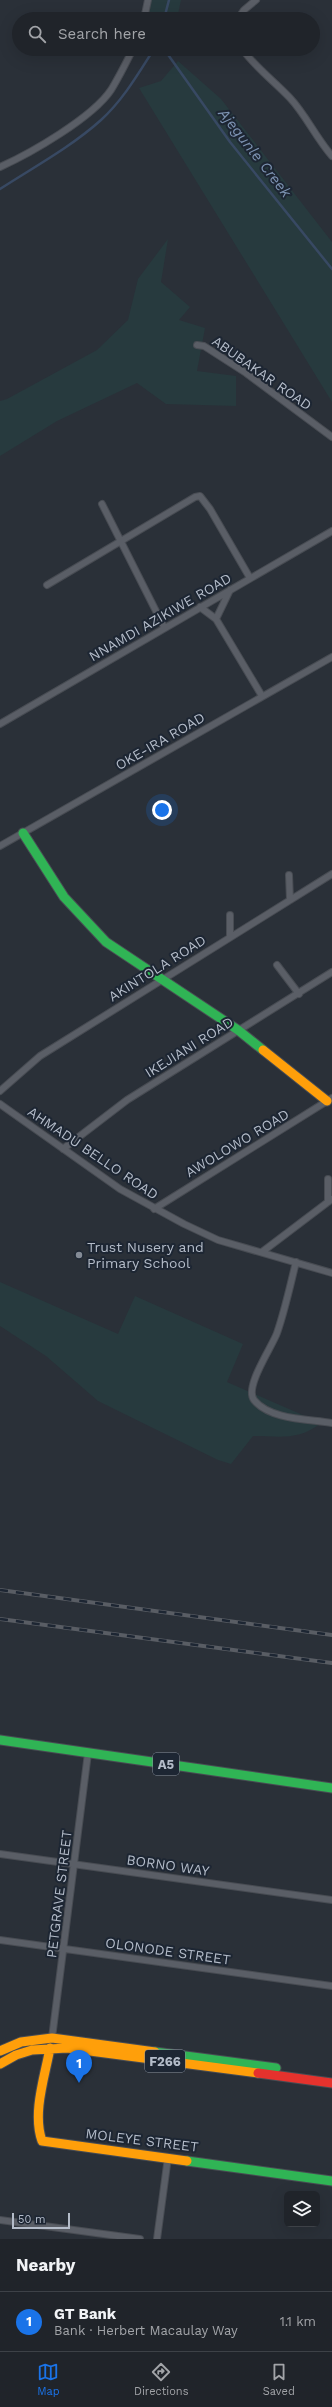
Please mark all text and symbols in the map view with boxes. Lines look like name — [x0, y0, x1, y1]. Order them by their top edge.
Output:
search box — [12, 12, 320, 56]
icon: search — [26, 23, 48, 45]
text: Search here — [58, 25, 146, 43]
water label: Ajegunle Creek — [214, 104, 296, 202]
street label: ABUBAKAR ROAD — [209, 333, 315, 413]
street label: NNAMDI AZIKIWE ROAD — [86, 570, 234, 664]
street label: OKE-IRA ROAD — [112, 709, 208, 773]
your location — [152, 800, 172, 820]
street label: AKINTOLA ROAD — [105, 932, 209, 1004]
street label: IKEJIANI ROAD — [142, 1013, 236, 1081]
street label: AHMADU BELLO ROAD — [25, 1103, 161, 1203]
street label: AWOLOWO ROAD — [182, 1106, 292, 1180]
place label: Trust Nusery and Primary School — [87, 1239, 204, 1271]
marker: Trust Nusery and Primary School — [74, 1250, 84, 1260]
road number: A5 — [153, 1753, 179, 1775]
street label: PETGRAVE STREET — [43, 1829, 75, 1959]
street label: BORNO WAY — [126, 1851, 210, 1879]
street label: OLONODE STREET — [104, 1934, 232, 1968]
pin: 1 — [66, 2050, 92, 2083]
road number: F266 — [145, 2050, 185, 2072]
street label: MOLEYE STREET — [85, 2125, 200, 2155]
map controls — [284, 2191, 320, 2227]
button: layers — [284, 2191, 320, 2227]
scale bar — [12, 2211, 70, 2230]
text: 50 m — [18, 2213, 45, 2226]
text: Nearby — [16, 2255, 75, 2275]
text: GT Bank — [54, 2305, 116, 2323]
text: 1 — [26, 2314, 32, 2329]
text: 1.1 km — [280, 2314, 316, 2329]
text: Bank · Herbert Macaulay Way — [54, 2323, 238, 2338]
tab: Map — [37, 2361, 60, 2398]
tab: Directions — [134, 2361, 188, 2398]
tab: Saved — [263, 2361, 295, 2398]

